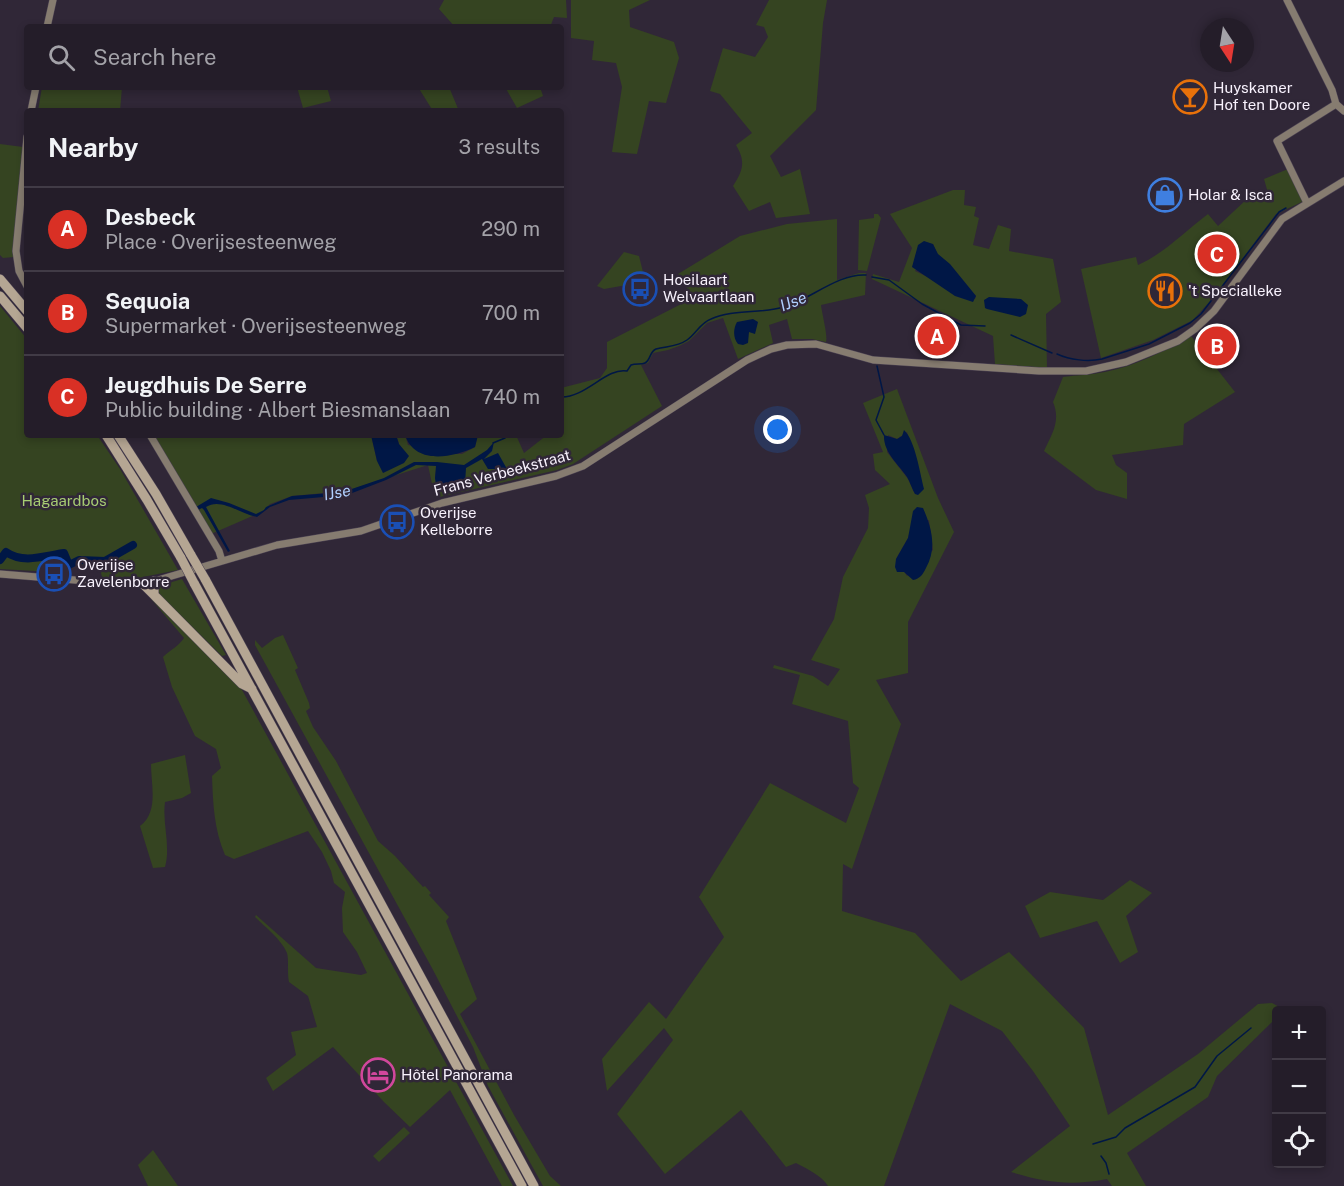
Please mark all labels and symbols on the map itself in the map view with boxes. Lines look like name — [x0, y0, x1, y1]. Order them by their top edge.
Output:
north arrow — [1200, 18, 1254, 72]
bar icon: Huyskamer Hof ten Doore — [1172, 79, 1208, 115]
place label: Huyskamer Hof ten Doore — [1213, 79, 1310, 113]
shop icon: Holar & Isca — [1147, 177, 1183, 213]
place label: Holar & Isca — [1188, 186, 1273, 203]
pin: C — [1198, 232, 1236, 276]
bus stop icon: Hoeilaart Welvaartlaan — [622, 271, 658, 307]
place label: Hoeilaart Welvaartlaan — [663, 271, 755, 305]
restaurant icon: 't Specialleke — [1147, 273, 1183, 309]
place label: 't Specialleke — [1188, 282, 1282, 299]
water label: IJse — [777, 288, 810, 315]
pin: A — [918, 314, 956, 358]
pin: B — [1198, 324, 1236, 368]
your location — [763, 415, 792, 444]
street label: Frans Verbeekstraat — [432, 446, 572, 499]
water label: IJse — [322, 481, 353, 504]
park label: Hagaardbos — [21, 492, 107, 509]
bus stop icon: Overijse Kelleborre — [379, 504, 415, 540]
place label: Overijse Kelleborre — [420, 504, 493, 538]
bus stop icon: Overijse Zavelenborre — [36, 556, 72, 592]
place label: Overijse Zavelenborre — [77, 556, 169, 590]
hotel icon: Hôtel Panorama — [360, 1057, 396, 1093]
place label: Hôtel Panorama — [401, 1066, 513, 1083]

